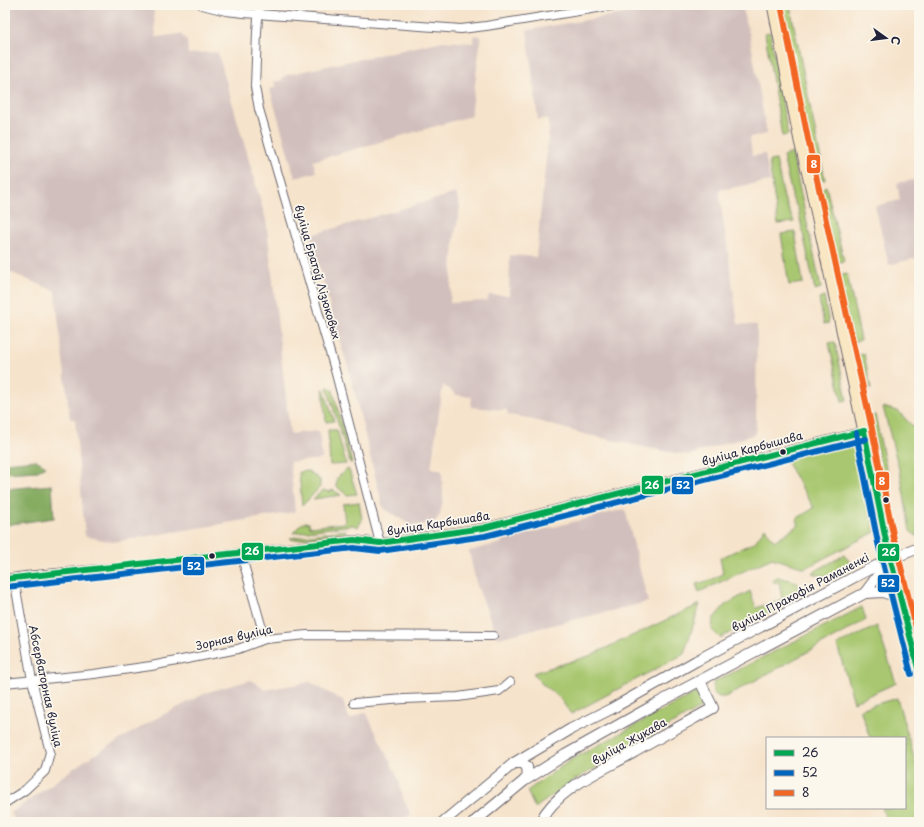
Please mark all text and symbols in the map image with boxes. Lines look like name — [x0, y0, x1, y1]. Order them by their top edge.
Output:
north arrow — [866, 18, 906, 58]
text: С — [887, 34, 905, 47]
line badge: 8 — [806, 154, 821, 174]
text: 8 — [811, 155, 818, 172]
street label: вуліца Братоў Лізюковых — [291, 203, 345, 341]
street label: вуліца Карбышава — [700, 426, 804, 470]
unlabelled marker — [778, 447, 788, 457]
line badge: 8 — [875, 471, 890, 491]
text: 8 — [879, 472, 886, 489]
line badge: 26 — [641, 475, 664, 495]
text: 26 — [645, 476, 659, 493]
line badge: 52 — [671, 476, 694, 495]
text: 52 — [676, 476, 690, 493]
unlabelled marker — [881, 495, 891, 505]
street label: вуліца Карбышава — [385, 506, 491, 540]
line badge: 26 — [241, 542, 264, 561]
text: 26 — [245, 542, 259, 559]
line badge: 26 — [877, 543, 900, 562]
text: 26 — [882, 543, 896, 560]
street label: вуліца Пракофія Раманенкі — [728, 548, 872, 636]
unlabelled marker — [207, 551, 217, 561]
line badge: 52 — [182, 556, 205, 576]
text: 52 — [187, 557, 201, 574]
line badge: 52 — [877, 574, 900, 593]
text: 52 — [881, 574, 895, 591]
street label: Зорная вуліца — [194, 620, 274, 654]
street label: Абсерваторная вуліца — [25, 623, 67, 749]
street label: вуліца Жукава — [588, 713, 670, 769]
legend — [766, 737, 906, 809]
text: 26 — [802, 743, 818, 761]
text: 52 — [802, 763, 818, 781]
text: 8 — [802, 783, 810, 801]

